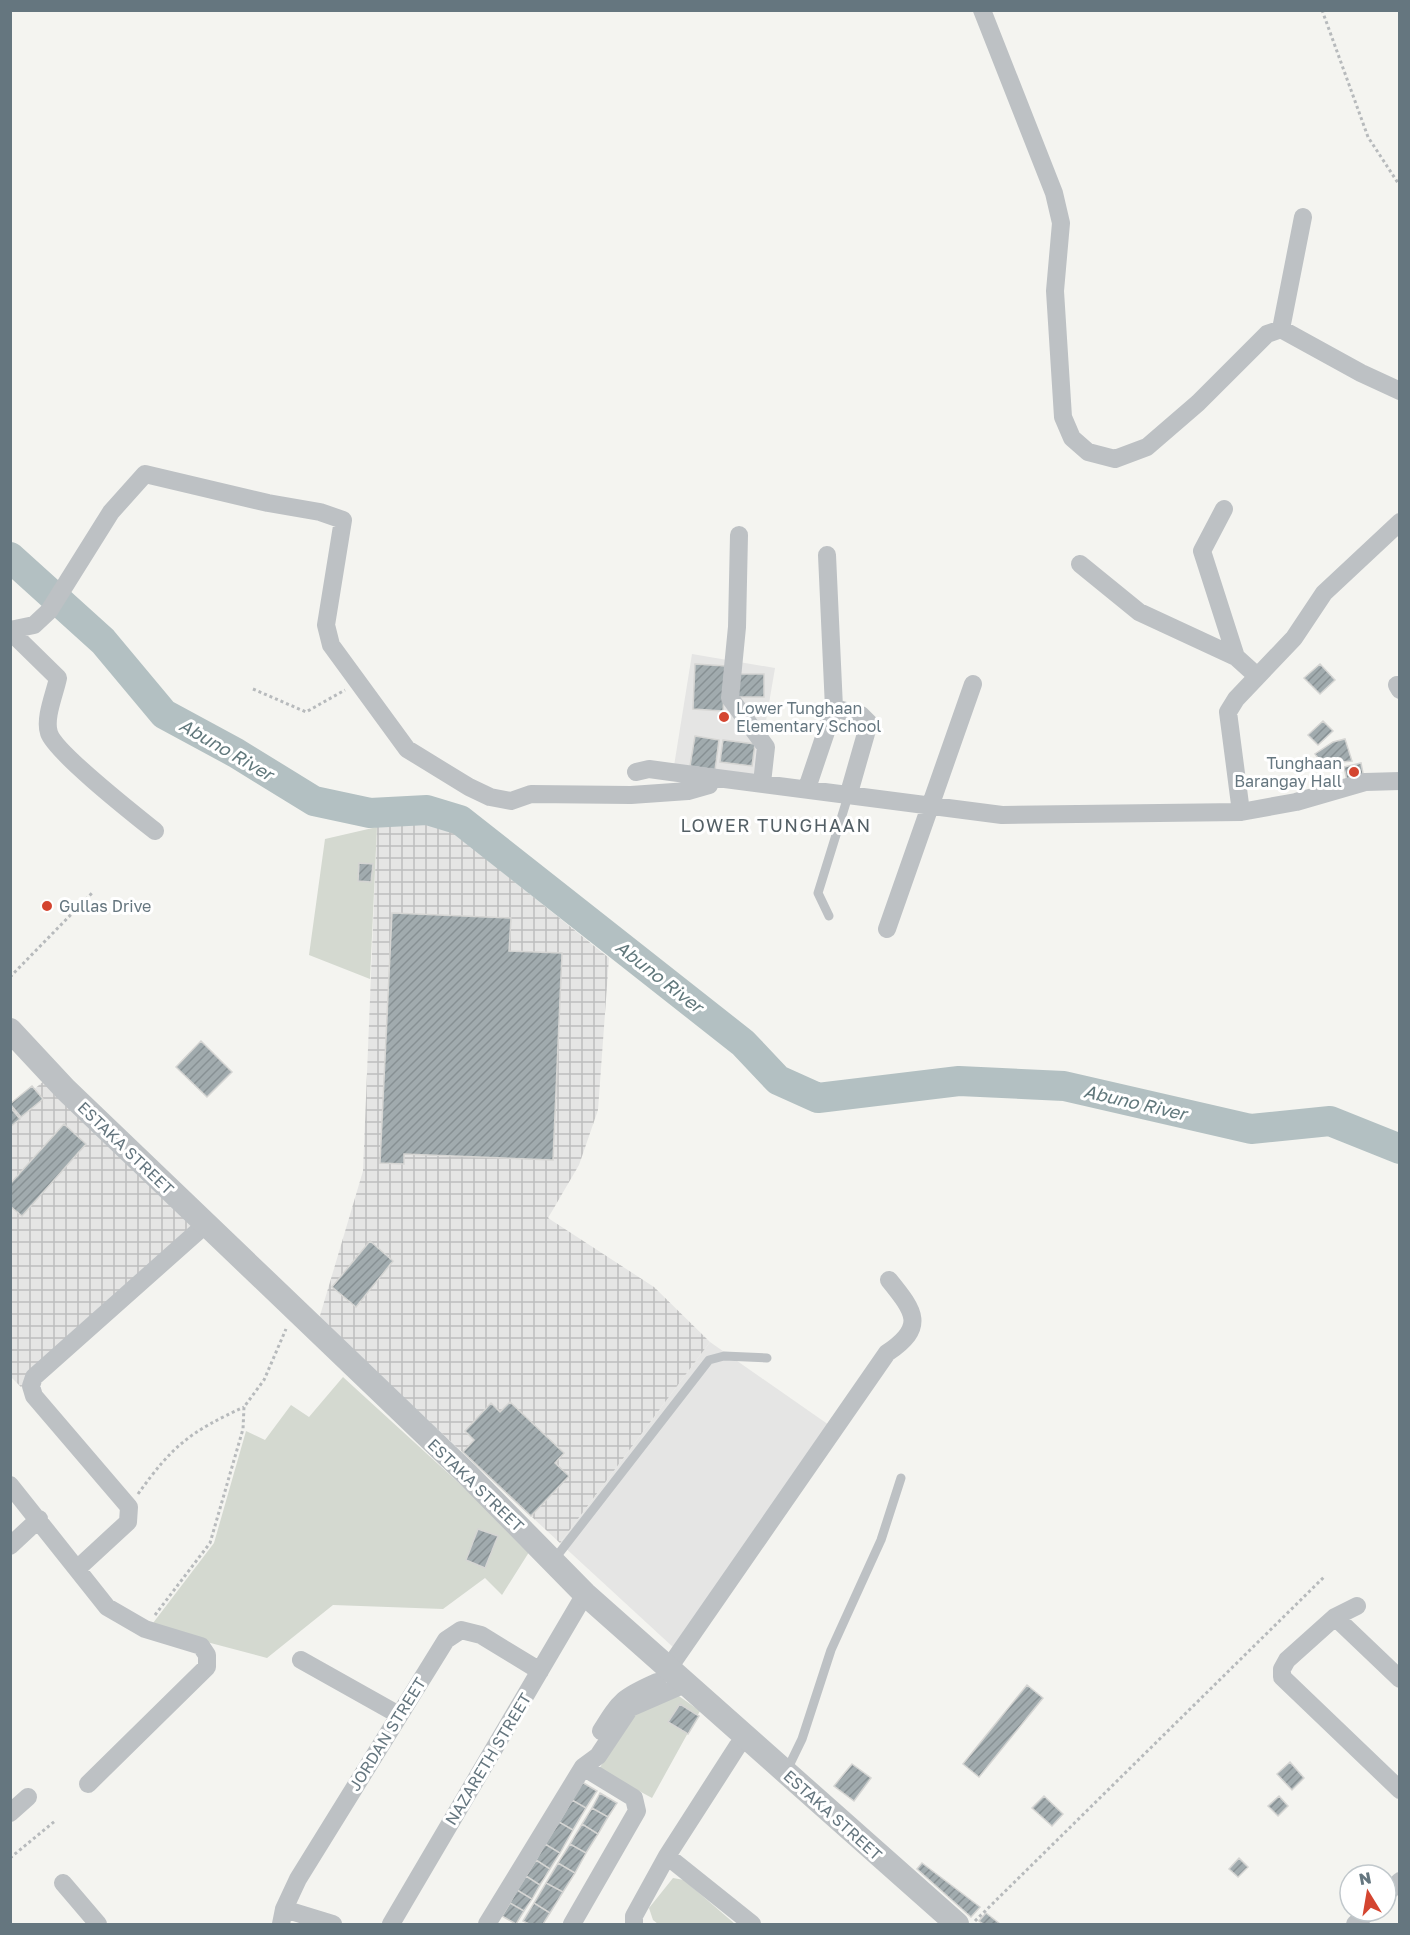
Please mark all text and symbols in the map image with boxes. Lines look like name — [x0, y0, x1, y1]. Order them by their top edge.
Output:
place label: Lower Tunghaan Elementary School — [736, 698, 881, 736]
marker: Lower Tunghaan Elementary School — [717, 710, 731, 724]
water label: Abuno River — [176, 713, 280, 786]
place label: Tunghaan Barangay Hall — [1234, 753, 1342, 791]
marker: Tunghaan Barangay Hall — [1347, 765, 1361, 779]
district label: LOWER TUNGHAAN — [680, 814, 872, 836]
place label: Gullas Drive — [59, 896, 151, 916]
marker: Gullas Drive — [40, 899, 54, 913]
water label: Abuno River — [612, 935, 710, 1019]
water label: Abuno River — [1082, 1080, 1192, 1125]
street label: ESTAKA STREET — [74, 1097, 178, 1199]
street label: ESTAKA STREET — [424, 1434, 528, 1536]
street label: JORDAN STREET — [344, 1674, 430, 1794]
street label: NAZARETH STREET — [441, 1689, 535, 1829]
street label: ESTAKA STREET — [780, 1765, 886, 1865]
north arrow — [1338, 1863, 1398, 1923]
text: N — [1357, 1867, 1373, 1889]

